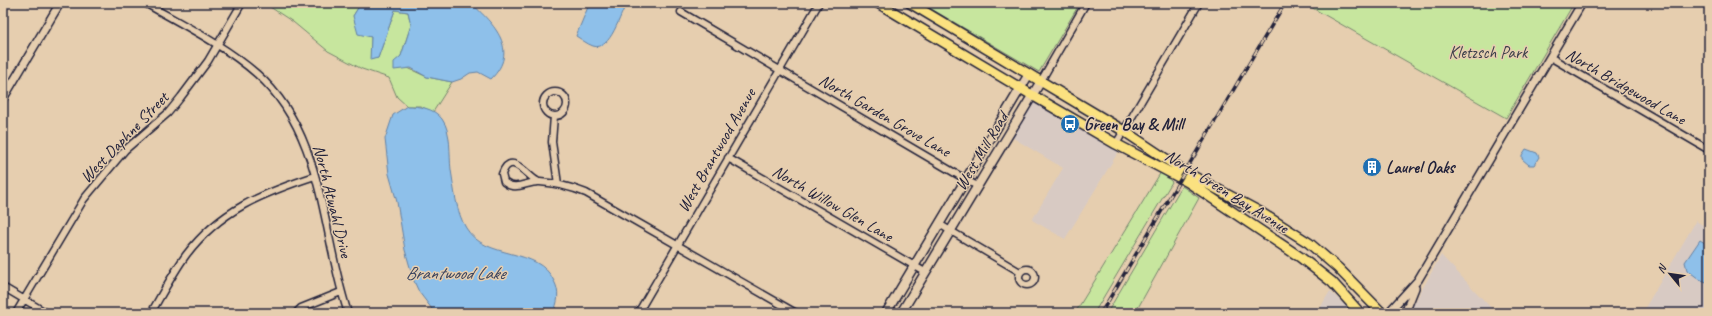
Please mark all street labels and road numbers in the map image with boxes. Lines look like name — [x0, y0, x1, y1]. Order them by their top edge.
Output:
street label: North Bridgewood Lane — [1562, 44, 1691, 130]
street label: North Garden Grove Lane — [815, 69, 955, 162]
street label: West Brantwood Avenue — [673, 83, 761, 216]
street label: West Daphne Street — [76, 86, 175, 187]
street label: West Mill Road — [950, 106, 1015, 194]
street label: North Atwahl Drive — [308, 143, 357, 261]
street label: North Green Bay Avenue — [1161, 145, 1294, 239]
street label: North Willow Glen Lane — [769, 160, 898, 247]

